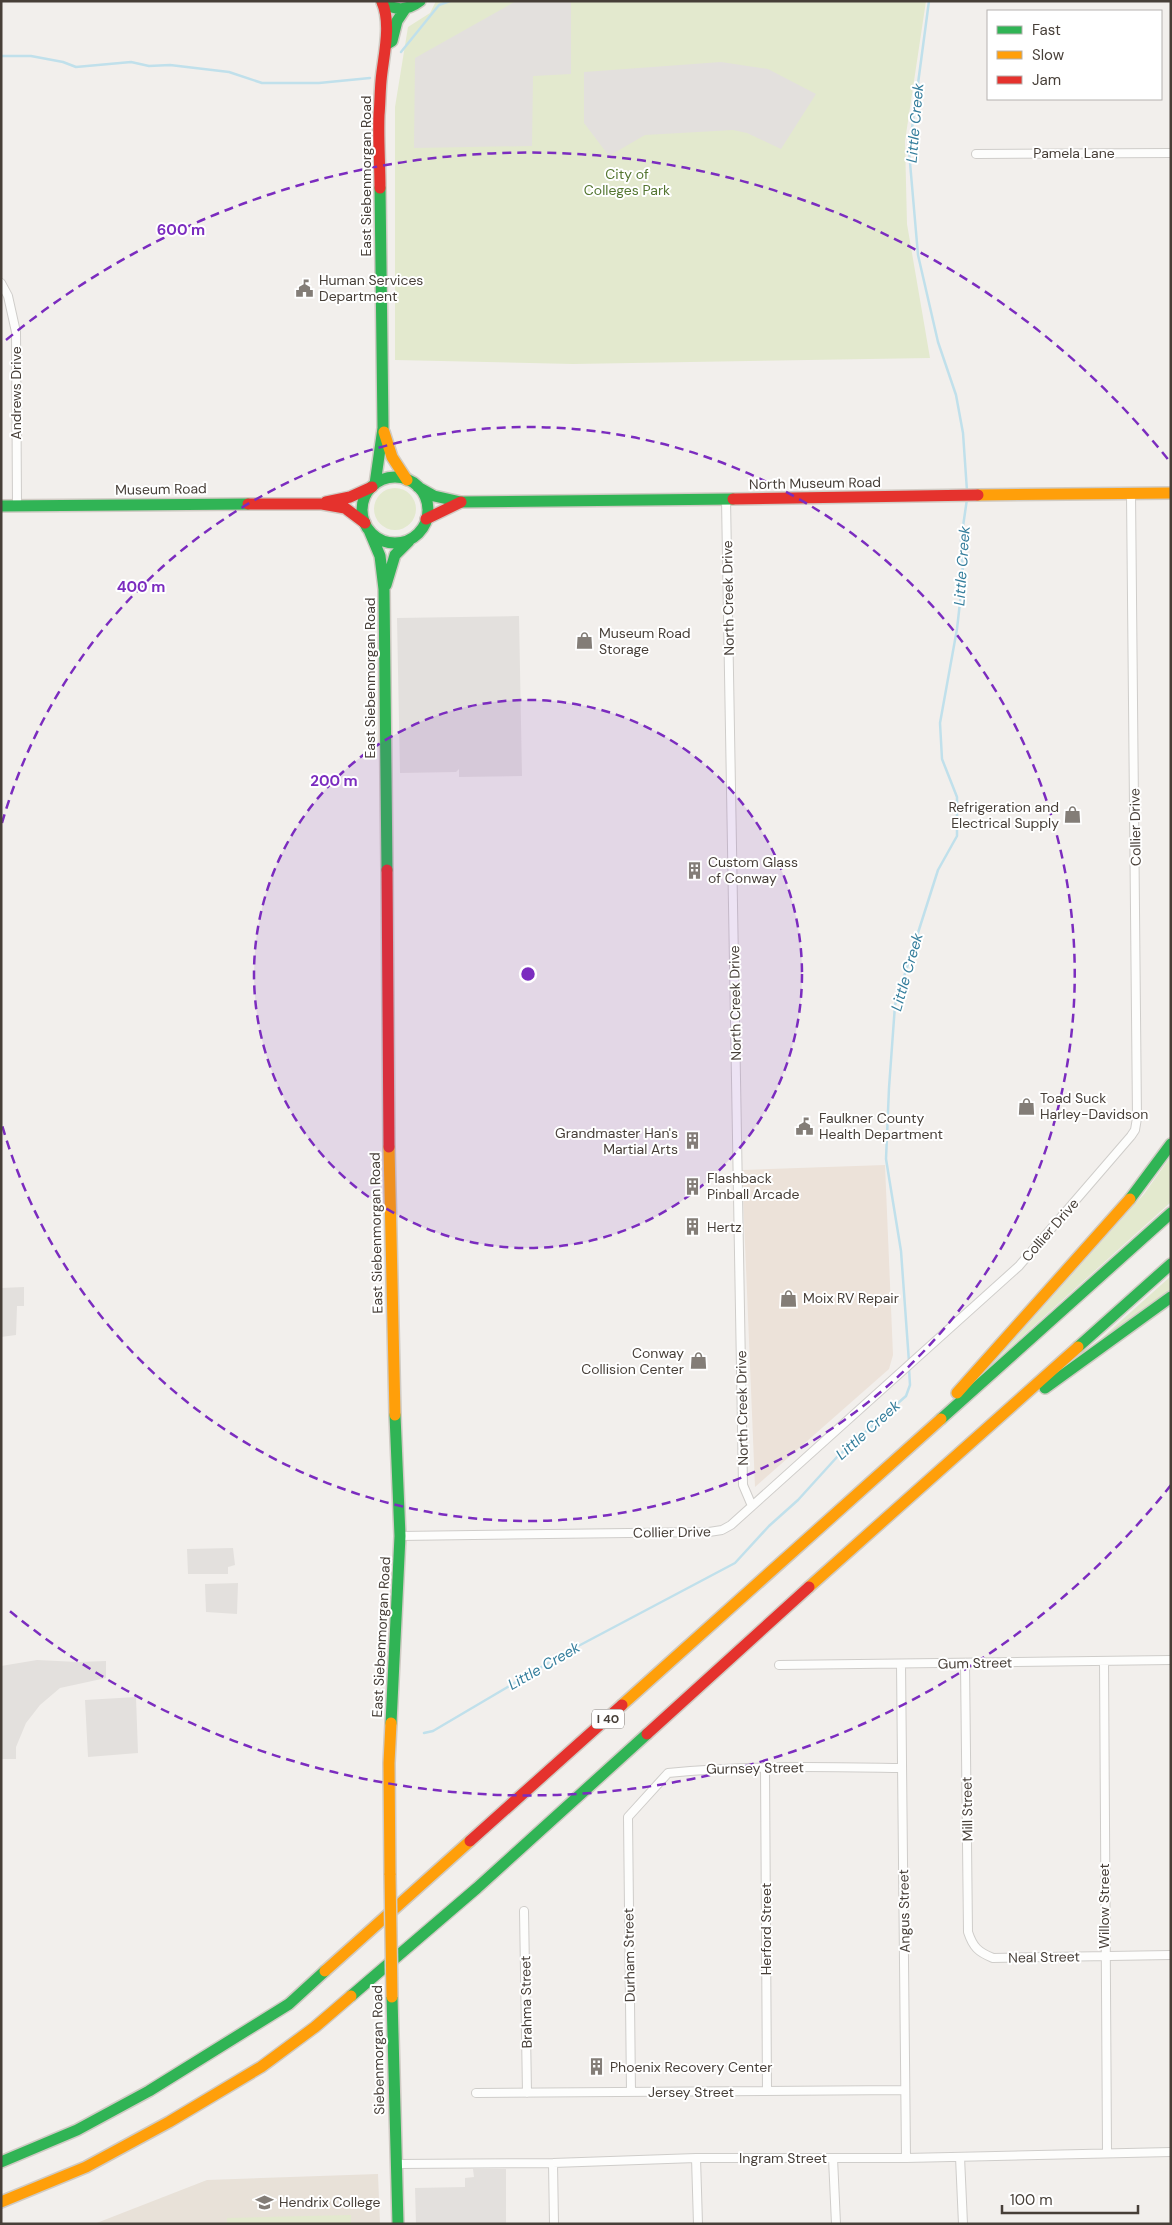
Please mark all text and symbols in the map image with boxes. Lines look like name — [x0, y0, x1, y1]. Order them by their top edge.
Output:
legend — [987, 10, 1162, 100]
text: Fast — [1032, 20, 1061, 40]
text: Slow — [1032, 45, 1065, 65]
text: Jam — [1032, 70, 1061, 90]
water label: Little Creek — [902, 82, 928, 164]
street label: East Siebenmorgan Road — [357, 95, 375, 257]
street label: Pamela Lane — [1033, 144, 1115, 162]
park label: City of Colleges Park — [584, 165, 670, 199]
text: 600 m — [157, 220, 205, 240]
place label: Human Services Department — [319, 271, 423, 305]
public building icon: Human Services Department — [295, 278, 315, 298]
street label: Andrews Drive — [7, 346, 25, 440]
street label: North Museum Road — [749, 473, 881, 493]
street label: Museum Road — [115, 479, 207, 499]
water label: Little Creek — [949, 525, 975, 607]
street label: North Creek Drive — [718, 540, 738, 656]
text: 400 m — [117, 577, 165, 597]
street label: East Siebenmorgan Road — [361, 597, 379, 759]
place label: Museum Road Storage — [599, 624, 691, 658]
shop icon: Museum Road Storage — [575, 631, 595, 651]
text: 200 m — [310, 771, 358, 791]
street label: Collier Drive — [1125, 788, 1145, 866]
place label: Refrigeration and Electrical Supply — [948, 798, 1059, 832]
shop icon: Refrigeration and Electrical Supply — [1063, 805, 1083, 825]
place label: Custom Glass of Conway — [708, 853, 798, 887]
building icon: Custom Glass of Conway — [684, 860, 704, 880]
water label: Little Creek — [886, 930, 928, 1013]
street label: North Creek Drive — [725, 945, 745, 1061]
centre of rings — [519, 965, 537, 983]
place label: Toad Suck Harley-Davidson — [1040, 1089, 1148, 1123]
shop icon: Toad Suck Harley-Davidson — [1016, 1096, 1036, 1116]
place label: Faulkner County Health Department — [819, 1109, 943, 1143]
public building icon: Faulkner County Health Department — [795, 1116, 815, 1136]
place label: Grandmaster Han's Martial Arts — [555, 1124, 678, 1158]
building icon: Grandmaster Han's Martial Arts — [682, 1131, 702, 1151]
street label: East Siebenmorgan Road — [366, 1152, 386, 1314]
place label: Flashback Pinball Arcade — [707, 1169, 799, 1203]
building icon: Flashback Pinball Arcade — [683, 1176, 703, 1196]
street label: Collier Drive — [1018, 1195, 1082, 1265]
building icon: Hertz — [683, 1217, 703, 1237]
place label: Hertz — [707, 1218, 742, 1236]
shop icon: Moix RV Repair — [779, 1288, 799, 1308]
place label: Moix RV Repair — [803, 1289, 899, 1307]
place label: Conway Collision Center — [581, 1344, 684, 1378]
street label: North Creek Drive — [732, 1350, 752, 1466]
shop icon: Conway Collision Center — [688, 1351, 708, 1371]
water label: Little Creek — [832, 1396, 905, 1464]
street label: Collier Drive — [633, 1522, 711, 1542]
street label: East Siebenmorgan Road — [368, 1556, 394, 1718]
water label: Little Creek — [504, 1637, 584, 1695]
street label: Gum Street — [938, 1653, 1012, 1673]
road number: I 40 — [592, 1710, 624, 1728]
street label: Gurnsey Street — [706, 1758, 804, 1778]
street label: Mill Street — [957, 1776, 977, 1842]
street label: Willow Street — [1095, 1863, 1113, 1949]
street label: Angus Street — [894, 1869, 914, 1953]
street label: Herford Street — [757, 1883, 775, 1975]
street label: Durham Street — [619, 1908, 639, 2002]
street label: Neal Street — [1008, 1947, 1080, 1967]
street label: Brahma Street — [516, 1955, 536, 2049]
street label: Siebenmorgan Road — [368, 1985, 388, 2115]
building icon: Phoenix Recovery Center — [586, 2057, 606, 2077]
place label: Phoenix Recovery Center — [610, 2058, 772, 2076]
street label: Jersey Street — [648, 2083, 734, 2101]
street label: Ingram Street — [739, 2149, 827, 2167]
scale bar — [1002, 2182, 1138, 2214]
text: 100 m — [1010, 2190, 1053, 2210]
school or university icon: Hendrix College — [255, 2192, 275, 2212]
place label: Hendrix College — [279, 2193, 381, 2211]

